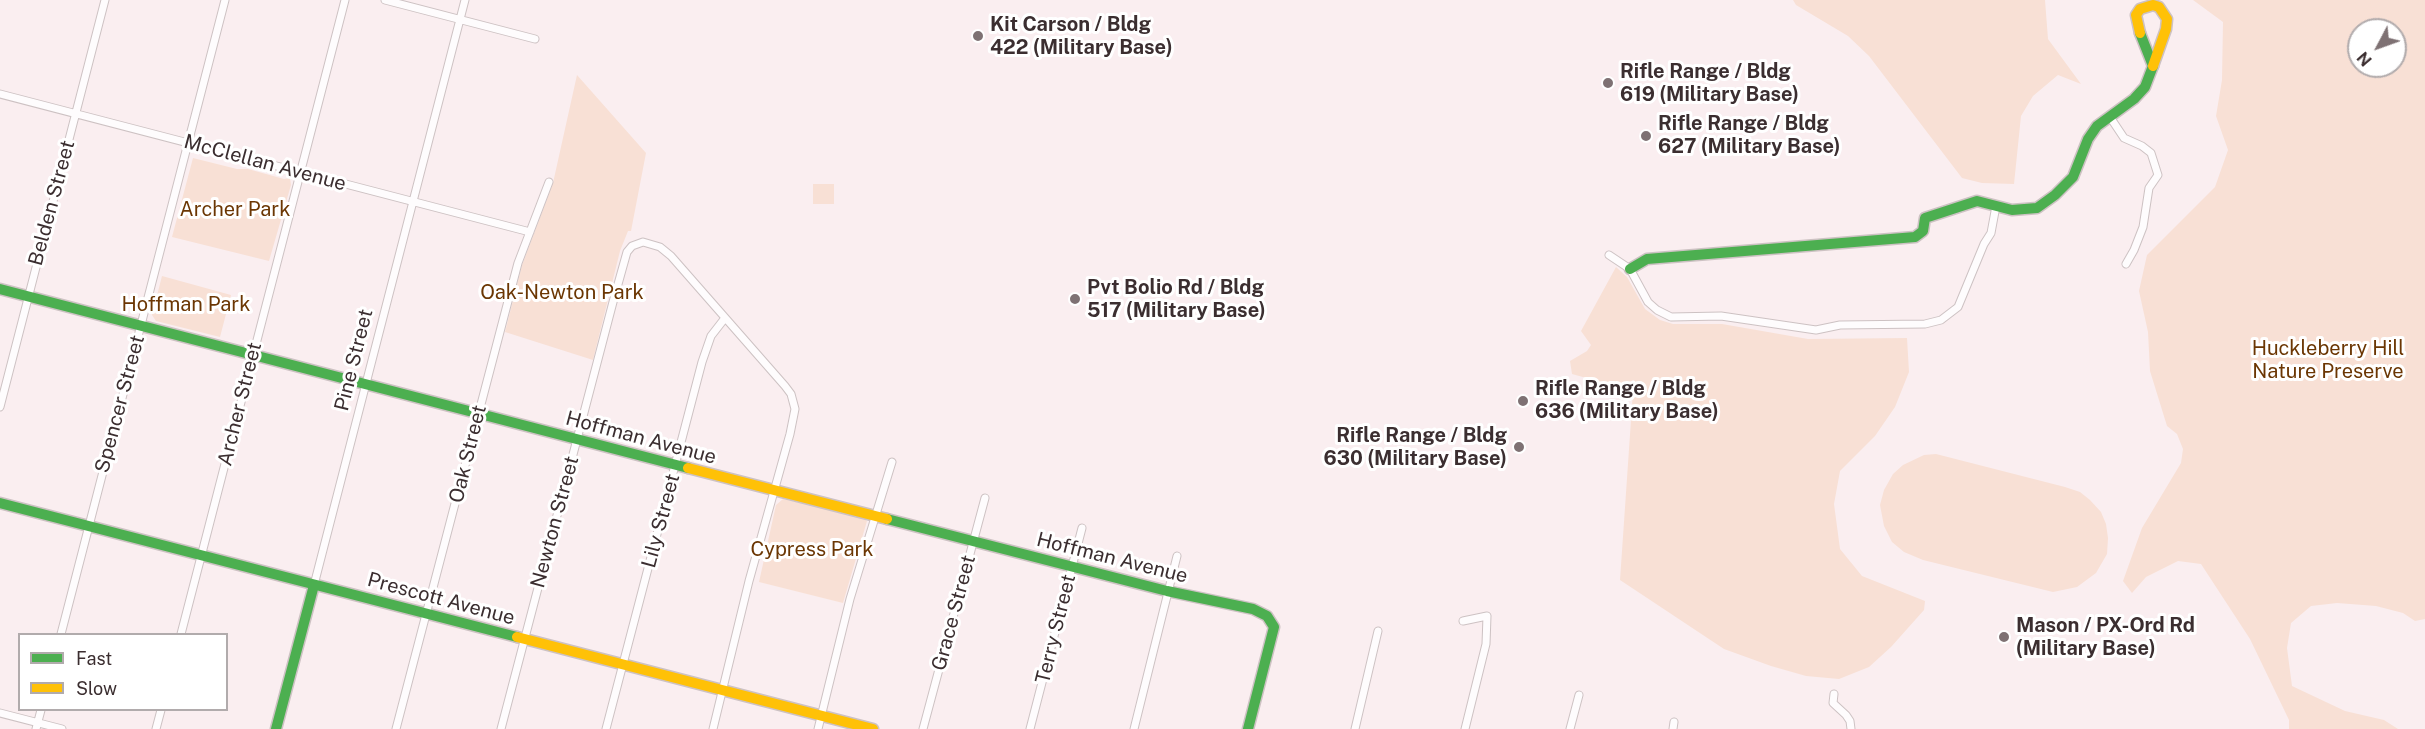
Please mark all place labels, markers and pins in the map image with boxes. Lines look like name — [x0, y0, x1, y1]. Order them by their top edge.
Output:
place label: Kit Carson / Bldg 422 (Military Base) — [990, 13, 1173, 60]
marker: Kit Carson / Bldg 422 (Military Base) — [971, 29, 985, 43]
place label: Rifle Range / Bldg 619 (Military Base) — [1620, 60, 1799, 107]
marker: Rifle Range / Bldg 619 (Military Base) — [1601, 76, 1615, 90]
place label: Rifle Range / Bldg 627 (Military Base) — [1658, 112, 1841, 159]
marker: Rifle Range / Bldg 627 (Military Base) — [1639, 129, 1653, 143]
place label: Pvt Bolio Rd / Bldg 517 (Military Base) — [1087, 276, 1266, 323]
marker: Pvt Bolio Rd / Bldg 517 (Military Base) — [1068, 292, 1082, 306]
place label: Rifle Range / Bldg 636 (Military Base) — [1535, 377, 1719, 424]
marker: Rifle Range / Bldg 636 (Military Base) — [1516, 394, 1530, 408]
place label: Rifle Range / Bldg 630 (Military Base) — [1324, 424, 1507, 471]
marker: Rifle Range / Bldg 630 (Military Base) — [1512, 440, 1526, 454]
place label: Mason / PX-Ord Rd (Military Base) — [2016, 614, 2195, 661]
marker: Mason / PX-Ord Rd (Military Base) — [1997, 630, 2011, 644]

